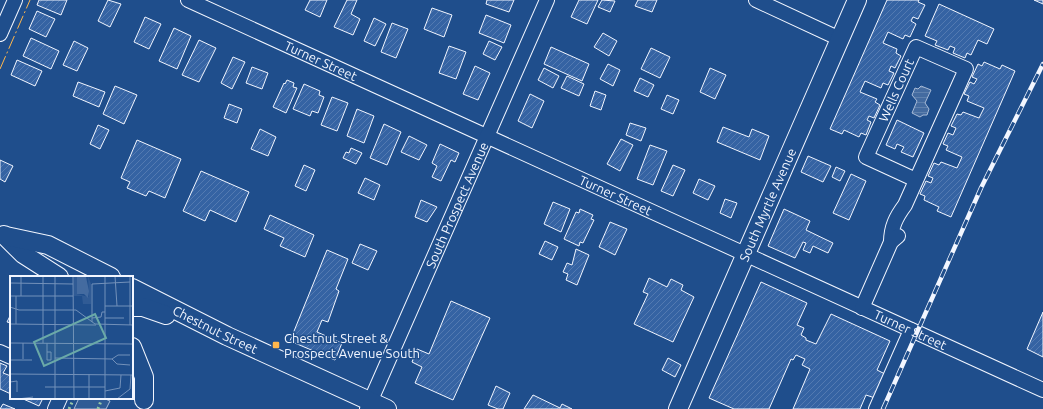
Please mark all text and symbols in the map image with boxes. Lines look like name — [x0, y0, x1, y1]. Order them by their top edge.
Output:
street label: Turner Street — [282, 38, 359, 83]
street label: Wells Court — [876, 56, 916, 124]
street label: South Prospect Avenue — [423, 140, 491, 270]
street label: South Myrtle Avenue — [736, 146, 798, 264]
street label: Turner Street — [577, 172, 654, 218]
inset map — [10, 276, 133, 399]
street label: Chestnut Street — [170, 303, 260, 356]
street label: Turner Street — [872, 307, 949, 352]
place label: Chestnut Street & Prospect Avenue South — [284, 331, 420, 360]
marker: Chestnut Street & Prospect Avenue South — [271, 340, 281, 350]

